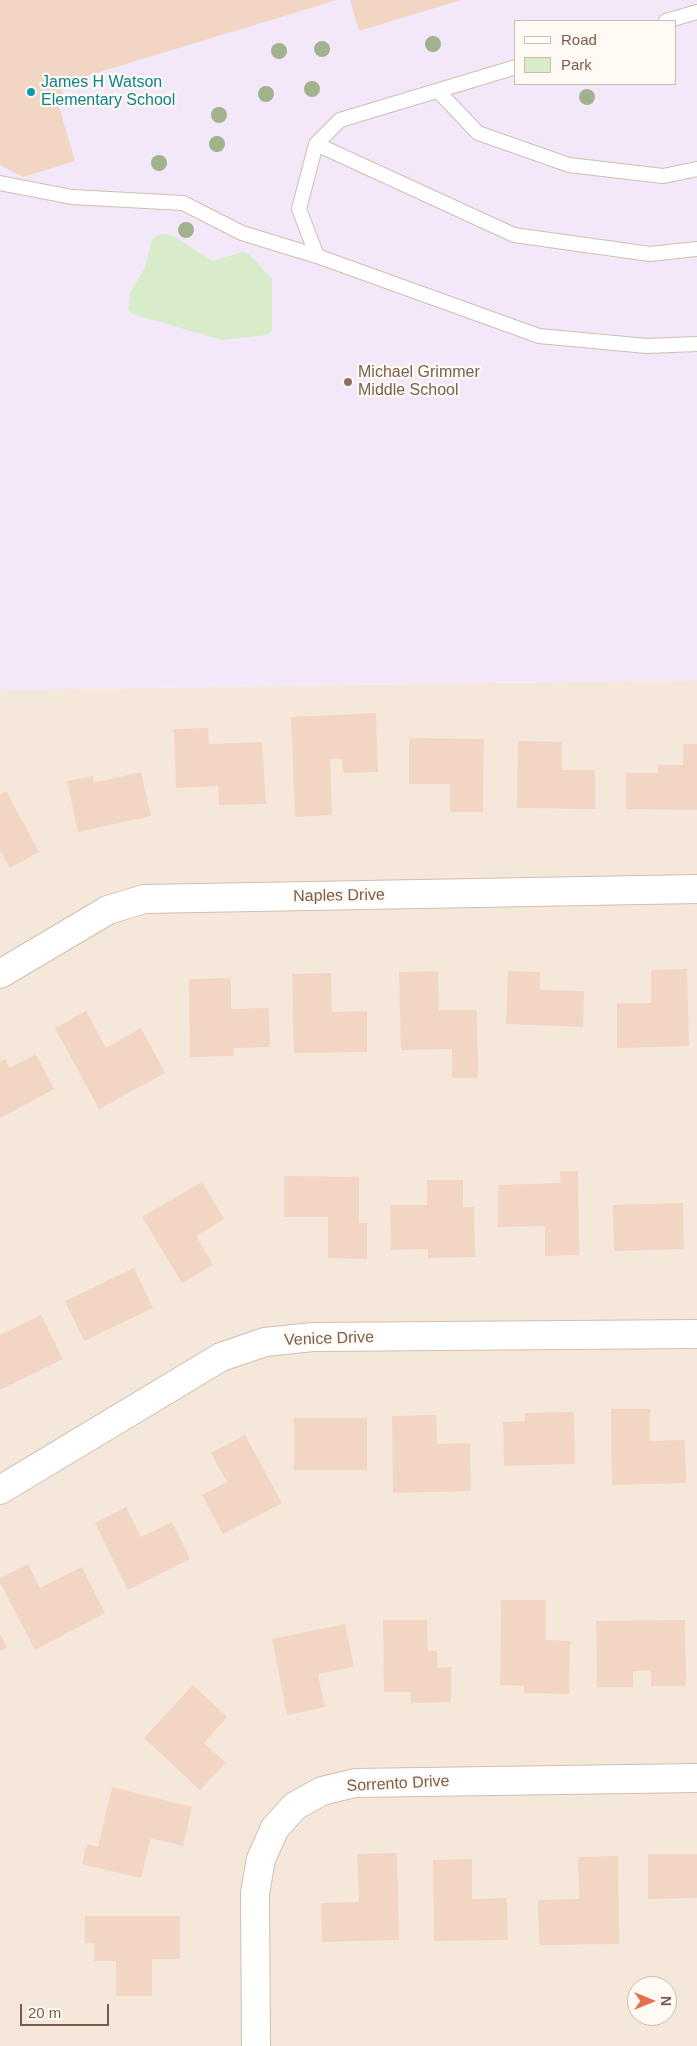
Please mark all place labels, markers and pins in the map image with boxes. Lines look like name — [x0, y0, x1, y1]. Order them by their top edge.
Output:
place label: James H Watson Elementary School — [41, 73, 175, 111]
marker: James H Watson Elementary School — [25, 86, 37, 98]
place label: Michael Grimmer Middle School — [358, 363, 480, 401]
marker: Michael Grimmer Middle School — [342, 376, 354, 388]

